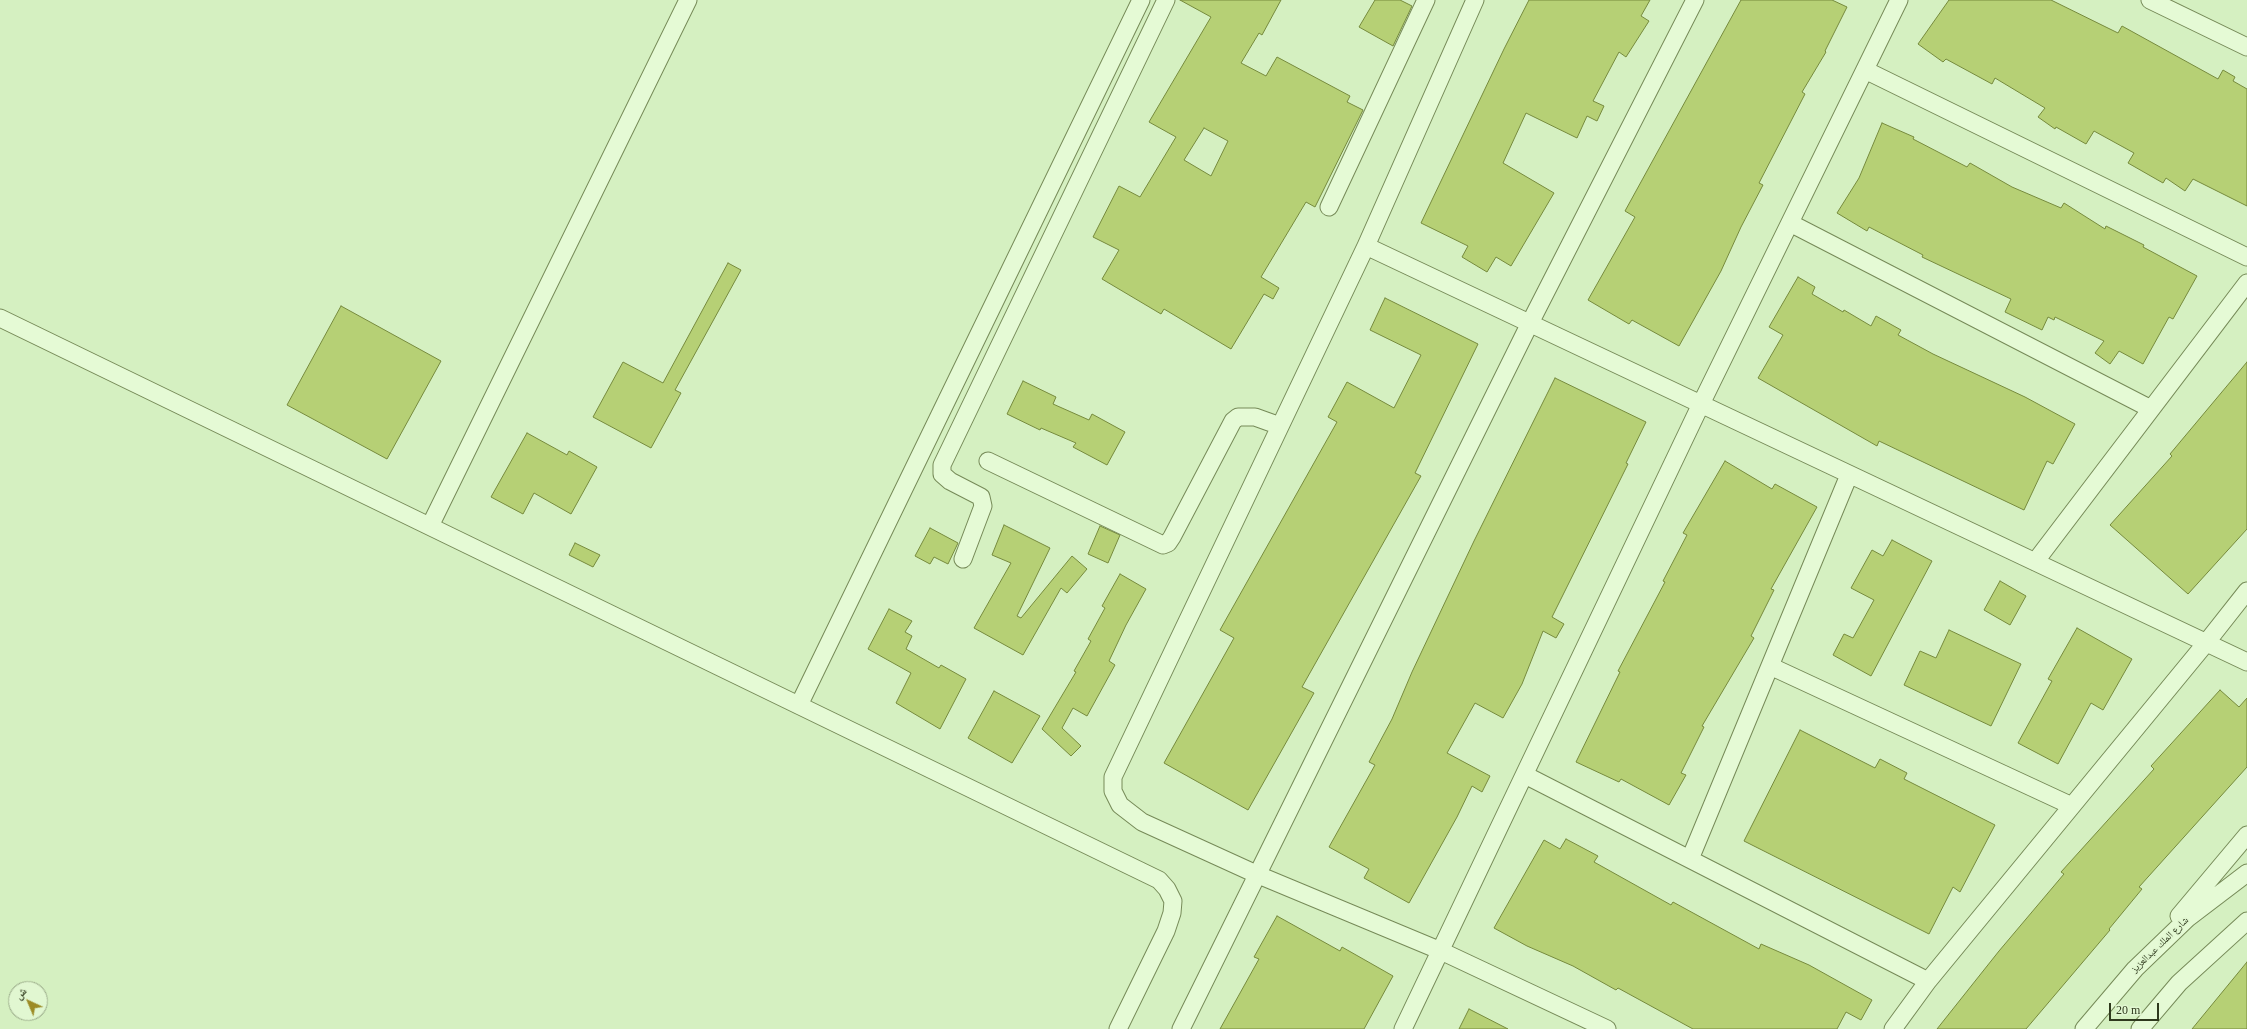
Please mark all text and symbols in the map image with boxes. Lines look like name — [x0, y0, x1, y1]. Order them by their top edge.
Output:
street label: شارع الملك عبدالعزيز — [2129, 915, 2191, 975]
north arrow — [8, 981, 48, 1021]
text: ش — [12, 985, 29, 1001]
scale bar — [2111, 995, 2161, 1021]
text: 20 m — [2116, 1003, 2140, 1017]

